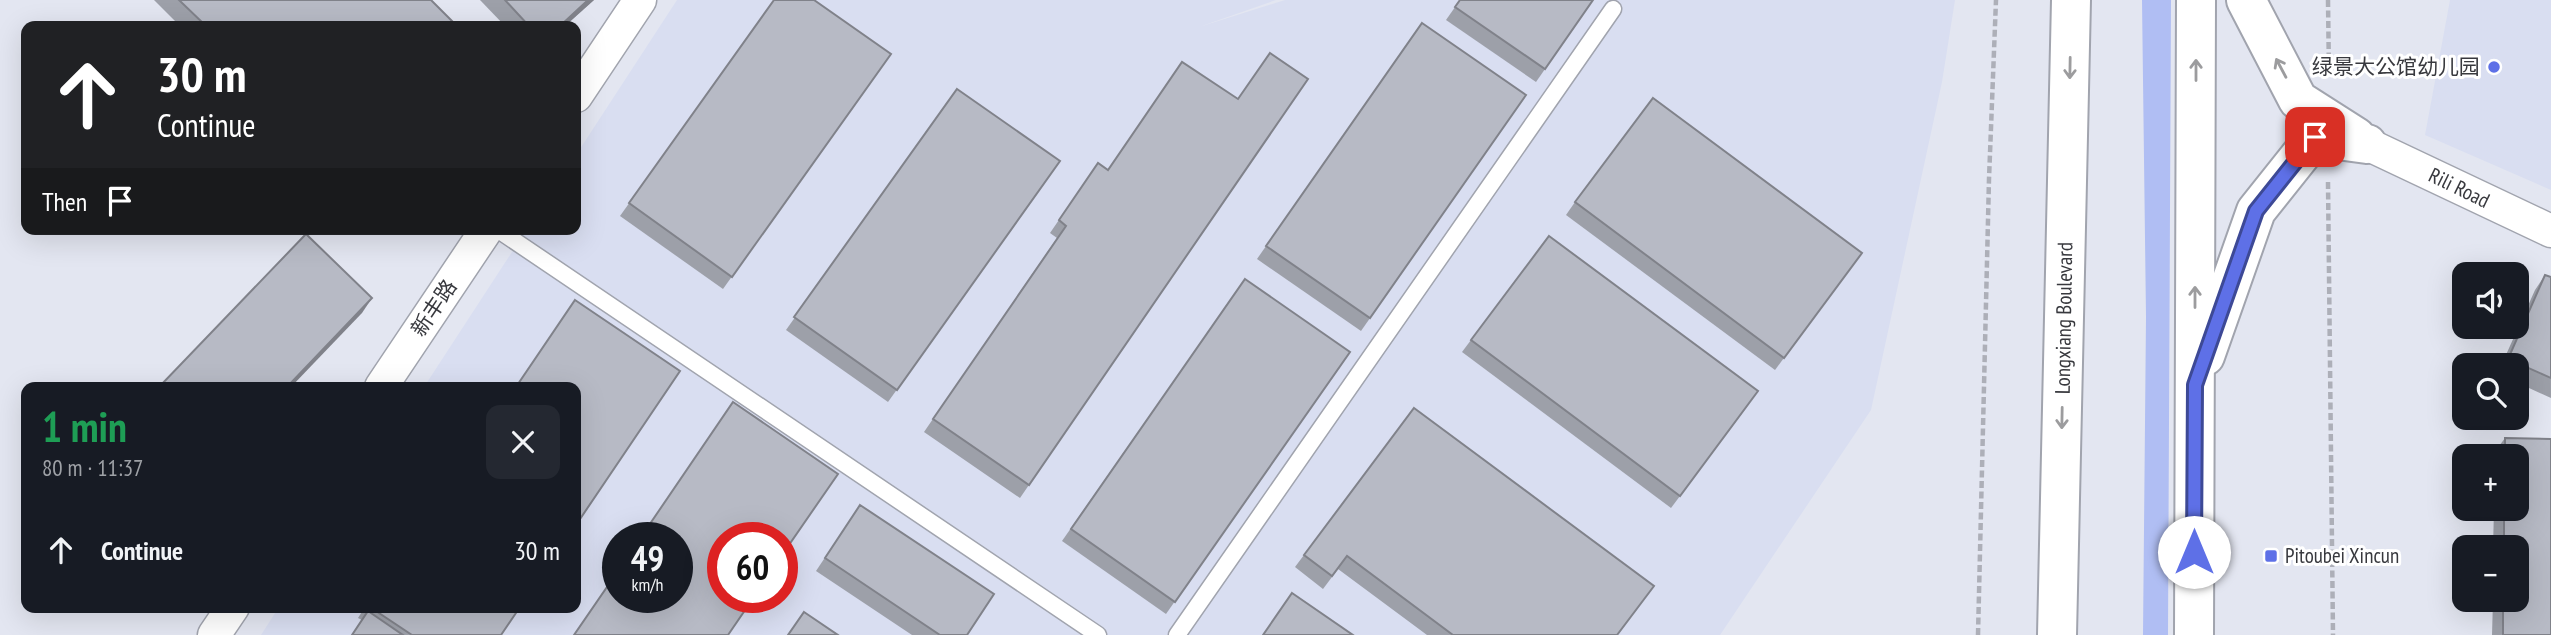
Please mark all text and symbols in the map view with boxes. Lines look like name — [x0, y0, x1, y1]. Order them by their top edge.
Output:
text: 30 m — [157, 42, 246, 106]
icon: ahead — [42, 49, 133, 140]
place label: 绿景大公馆幼儿园 — [2312, 53, 2480, 80]
one-way arrow — [2063, 56, 2077, 79]
one-way arrow — [2274, 58, 2288, 79]
one-way arrow — [2189, 59, 2203, 82]
marker: 绿景大公馆幼儿园 — [2486, 59, 2502, 75]
text: Continue — [157, 104, 256, 146]
pin — [2285, 107, 2345, 167]
icon: arrive — [2296, 118, 2334, 156]
street label: Rili Road — [2424, 161, 2494, 214]
icon: arrive — [101, 182, 139, 220]
text: Then — [42, 185, 87, 218]
street label: Longxiang Boulevard — [2049, 242, 2078, 394]
map controls — [2452, 262, 2529, 612]
button: sound — [2452, 262, 2529, 339]
street label: 新丰路 — [405, 274, 462, 341]
one-way arrow — [2188, 286, 2202, 309]
button: search — [2452, 353, 2529, 430]
text: 1 min — [42, 399, 127, 454]
button: close — [486, 405, 560, 479]
one-way arrow — [2055, 406, 2069, 429]
button: + — [2452, 444, 2529, 521]
text: 80 m · 11:37 — [42, 453, 143, 482]
position arrow — [2157, 515, 2231, 589]
speed limit sign: 60 — [707, 522, 798, 613]
icon: ahead — [42, 531, 80, 569]
text: Continue — [101, 534, 183, 567]
text: 30 m — [514, 534, 560, 567]
text: 49 — [631, 535, 664, 581]
button: − — [2452, 535, 2529, 612]
place label: Pitoubei Xincun — [2285, 542, 2399, 569]
marker: Pitoubei Xincun — [2263, 548, 2279, 564]
text: km/h — [632, 573, 663, 596]

